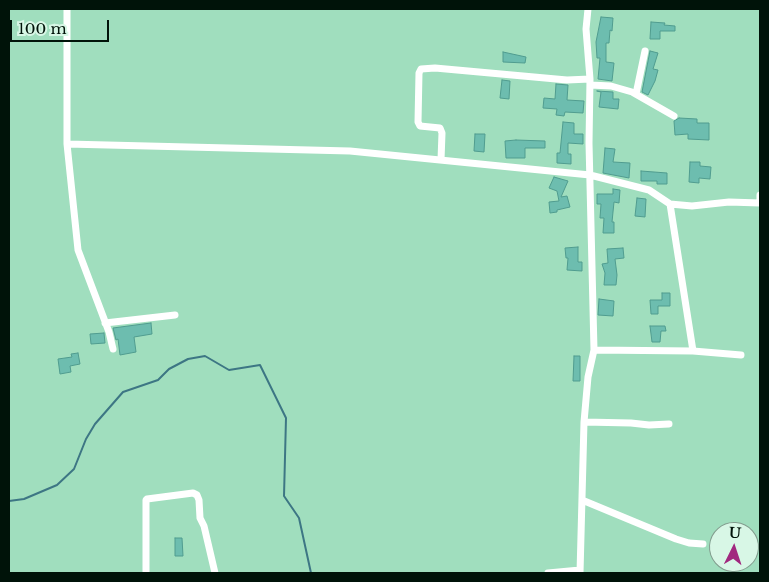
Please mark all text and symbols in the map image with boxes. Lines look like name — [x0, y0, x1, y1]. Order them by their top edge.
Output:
scale bar — [12, 10, 111, 42]
text: 100 m — [18, 19, 67, 38]
north arrow — [709, 522, 759, 572]
text: U — [728, 524, 742, 542]

